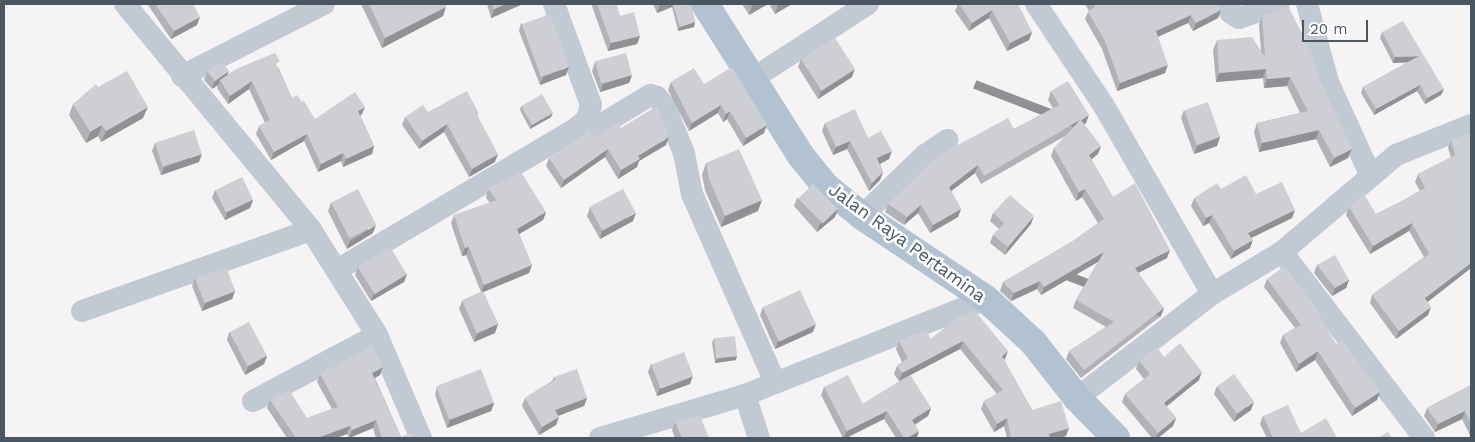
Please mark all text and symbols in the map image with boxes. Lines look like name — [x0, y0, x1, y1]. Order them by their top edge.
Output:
scale bar — [1305, 10, 1371, 42]
text: 20 m — [1310, 20, 1348, 38]
street label: Jalan Raya Pertamina — [824, 179, 990, 307]

